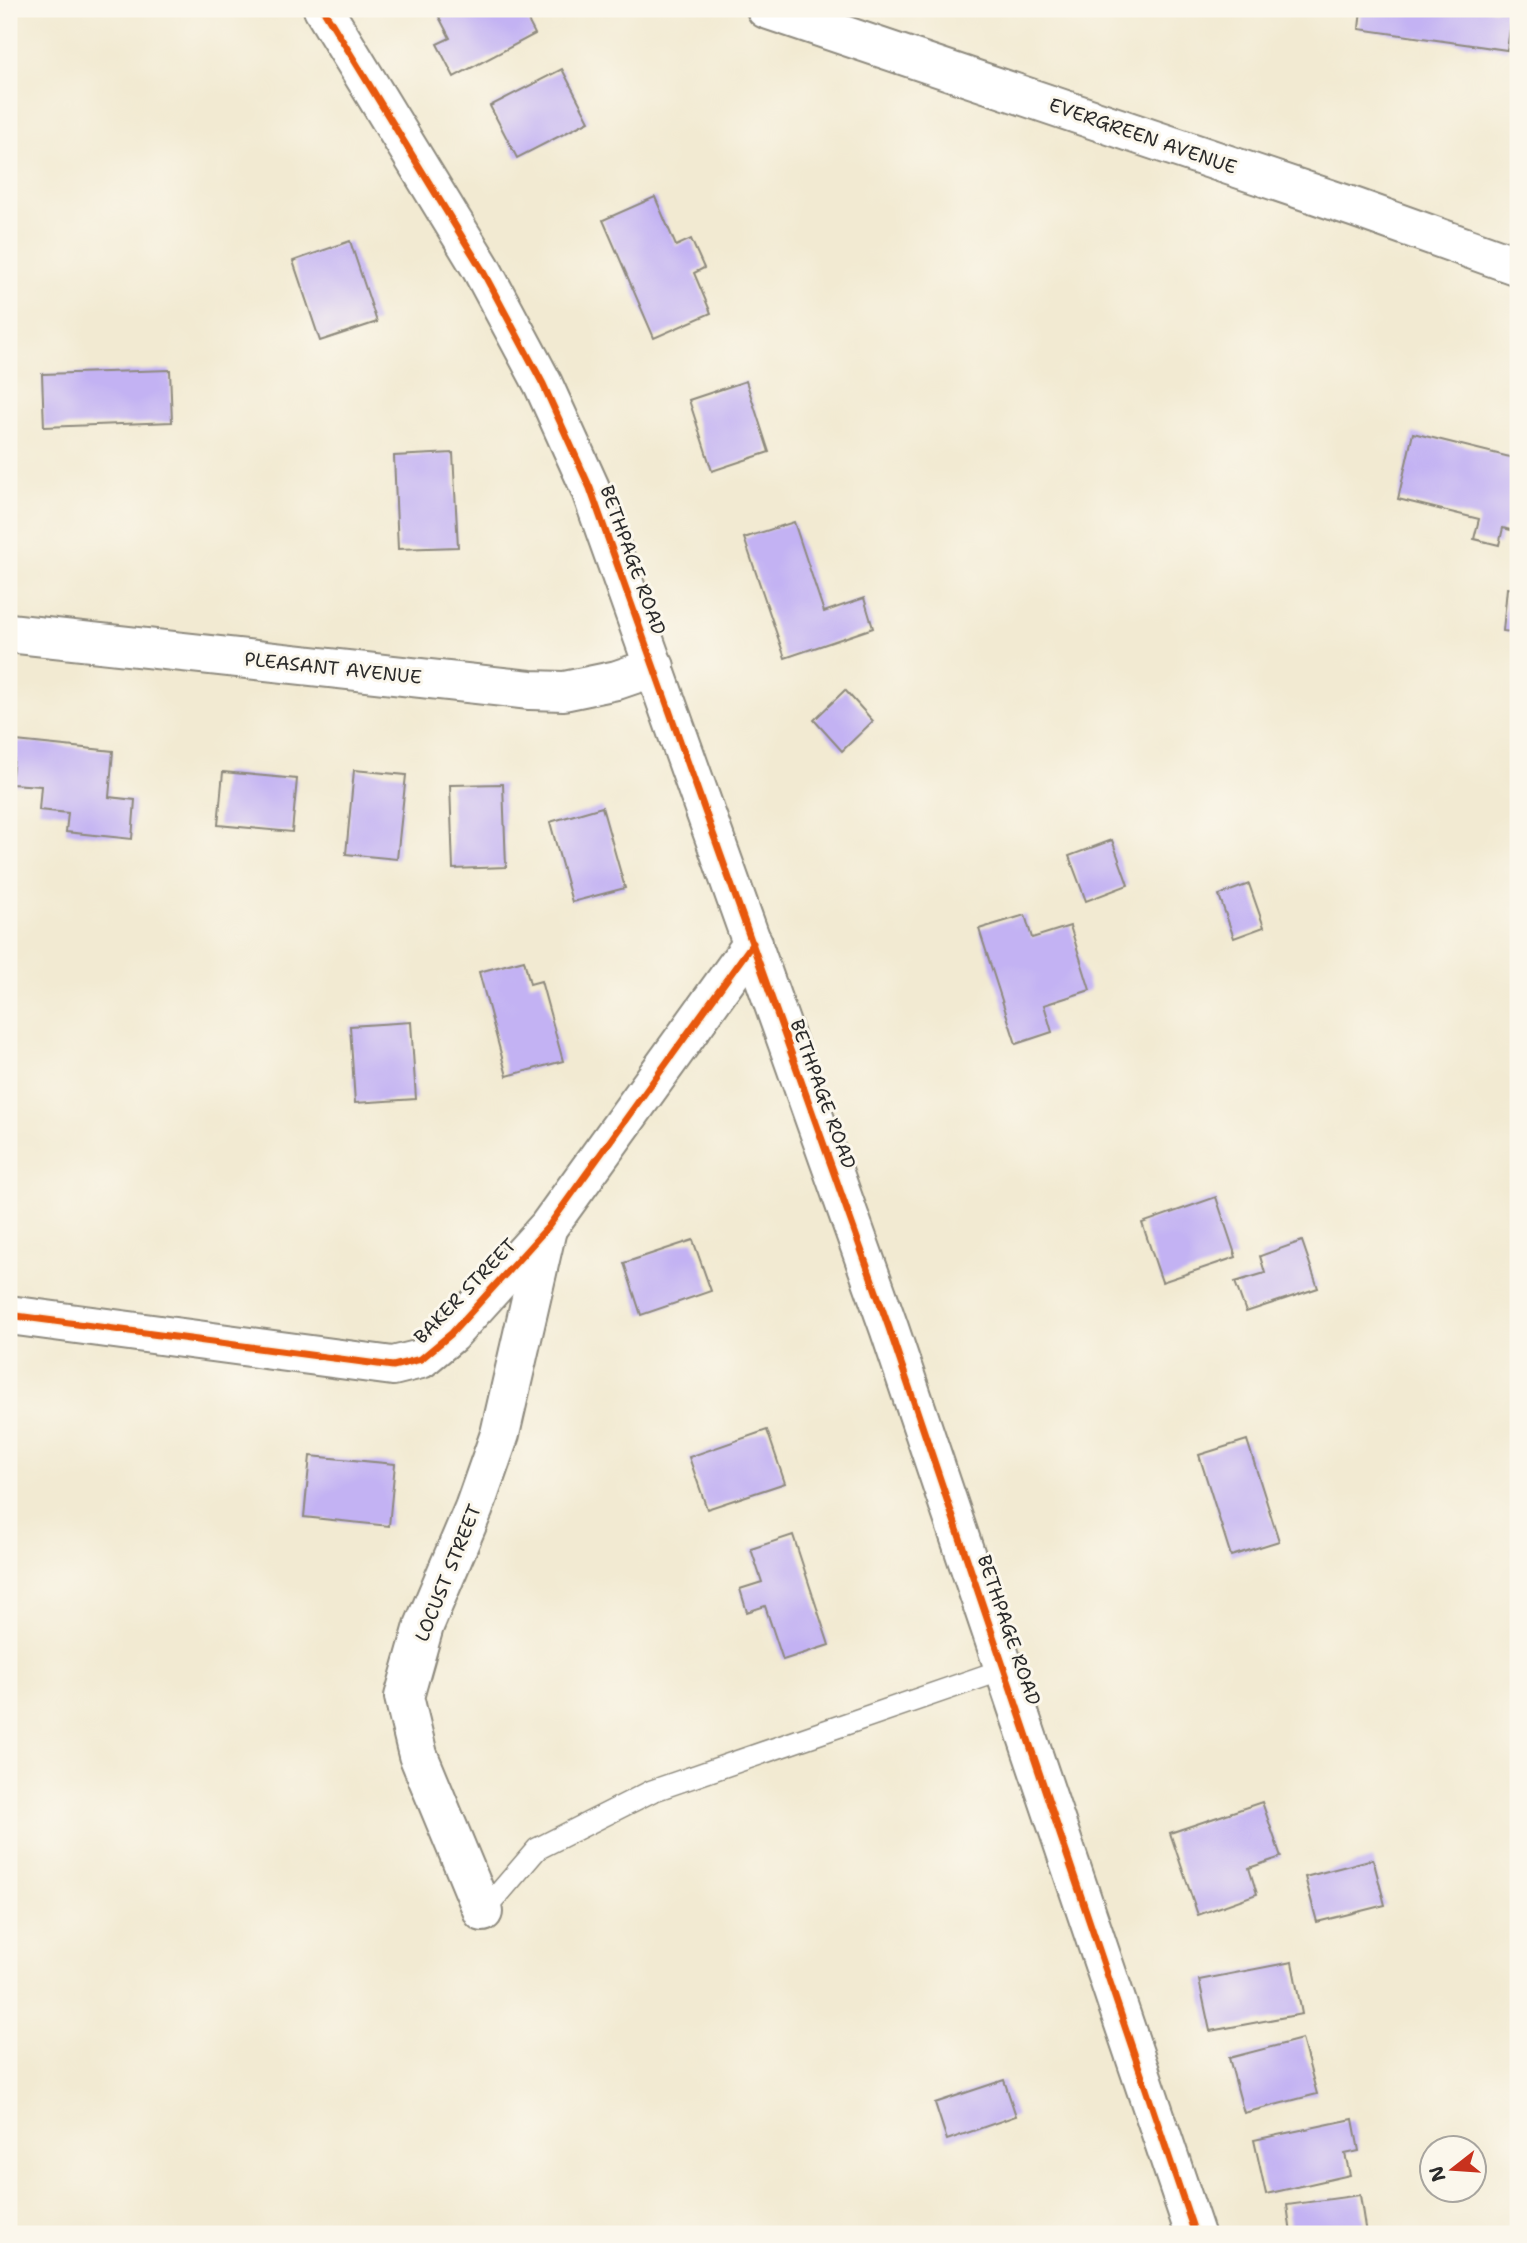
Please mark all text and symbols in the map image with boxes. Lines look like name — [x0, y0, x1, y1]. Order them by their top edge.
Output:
street label: EVERGREEN AVENUE — [1046, 92, 1240, 180]
street label: BETHPAGE ROAD — [594, 482, 672, 638]
street label: PLEASANT AVENUE — [243, 646, 423, 690]
street label: BETHPAGE ROAD — [784, 1016, 862, 1172]
street label: BAKER STREET — [408, 1233, 522, 1349]
street label: LOCUST STREET — [409, 1500, 487, 1645]
street label: BETHPAGE ROAD — [972, 1551, 1046, 1709]
north arrow — [1418, 2134, 1488, 2204]
text: N — [1423, 2163, 1451, 2185]

